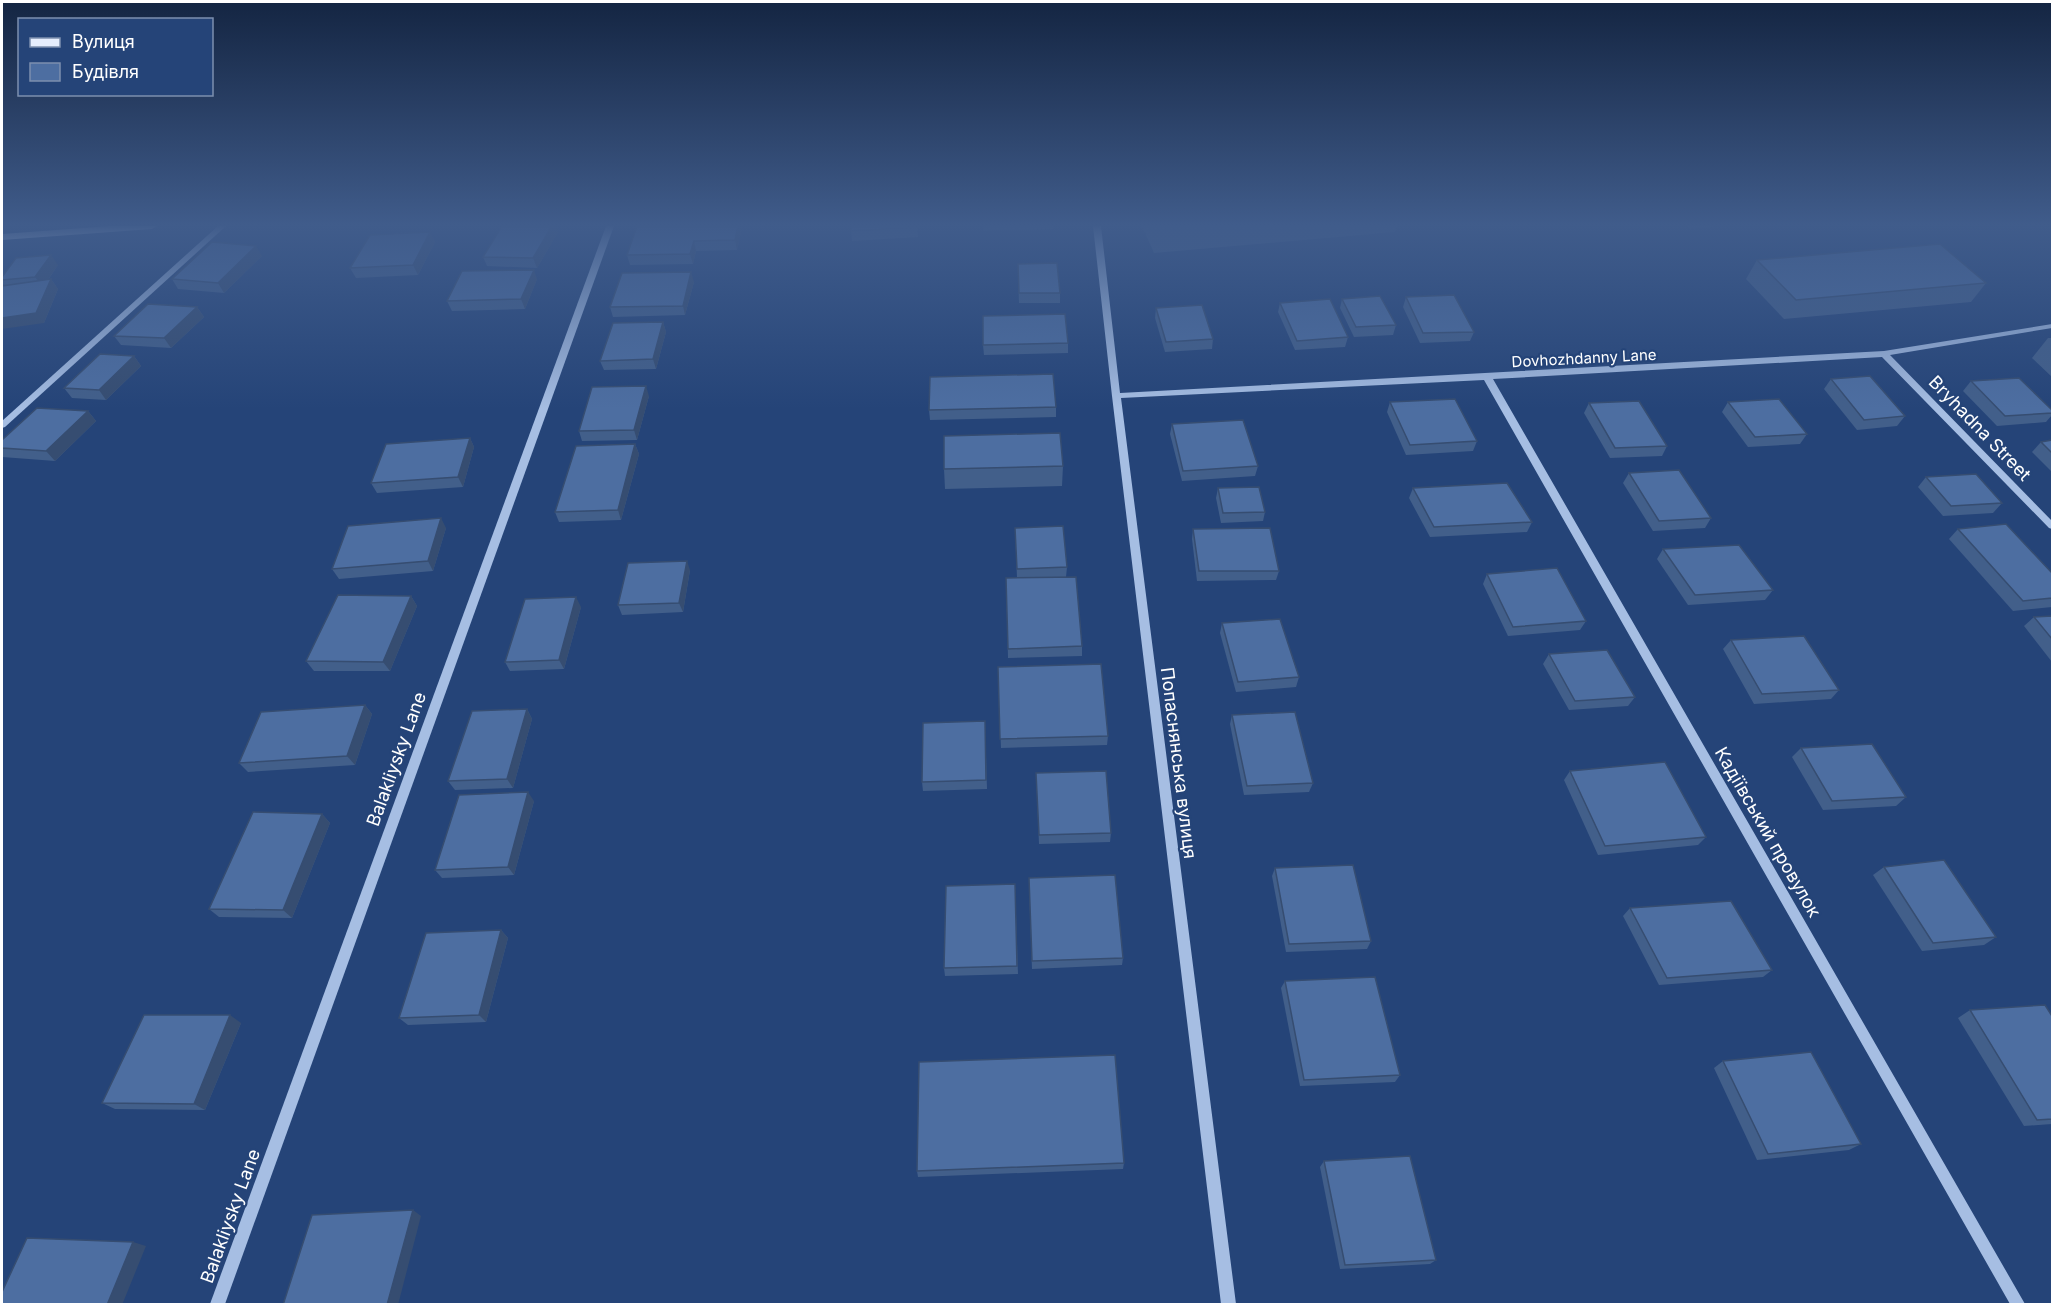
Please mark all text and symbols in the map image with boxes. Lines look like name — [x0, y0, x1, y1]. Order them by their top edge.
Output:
legend — [18, 18, 213, 96]
text: Вулиця — [72, 31, 135, 52]
text: Будівля — [72, 61, 139, 82]
street label: Dovhozhdanny Lane — [1511, 345, 1657, 371]
street label: Bryhadna Street — [1925, 371, 2035, 485]
street label: Попаснянська вулиця — [1157, 666, 1201, 860]
street label: Balakliysky Lane — [362, 689, 430, 829]
street label: Кадіївський провулок — [1711, 743, 1825, 921]
street label: Balakliysky Lane — [196, 1146, 264, 1286]

